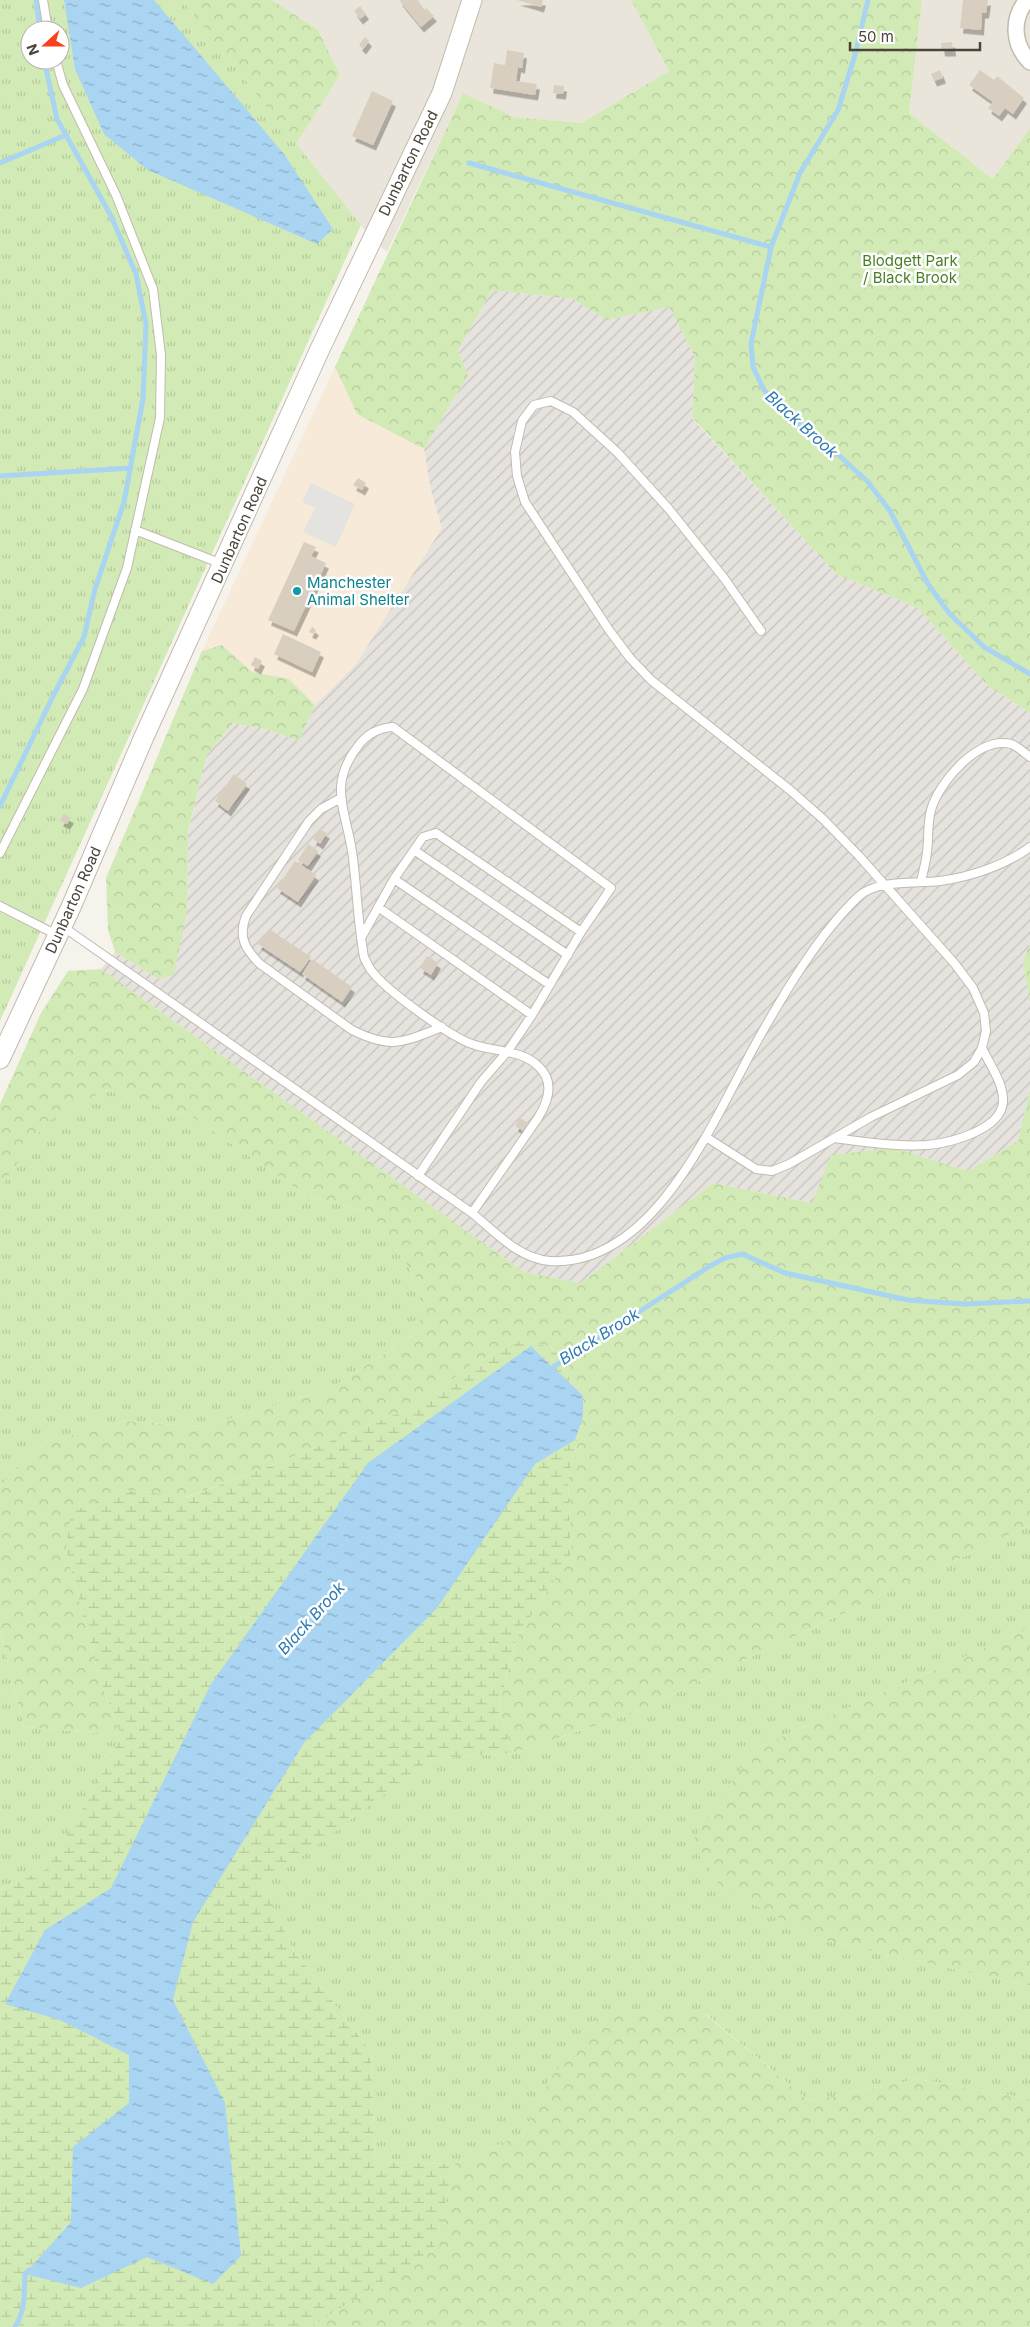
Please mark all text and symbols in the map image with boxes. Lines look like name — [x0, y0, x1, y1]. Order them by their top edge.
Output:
north arrow — [20, 20, 70, 70]
scale bar — [850, 20, 980, 52]
text: 50 m — [858, 27, 894, 46]
text: N — [23, 42, 42, 58]
street label: Dunbarton Road — [374, 107, 442, 219]
park label: Blodgett Park / Black Brook — [862, 251, 958, 287]
water label: Black Brook — [762, 386, 843, 462]
street label: Dunbarton Road — [207, 474, 271, 586]
place label: Manchester Animal Shelter — [307, 573, 410, 609]
marker: Manchester Animal Shelter — [291, 585, 303, 597]
street label: Dunbarton Road — [41, 844, 105, 956]
water label: Black Brook — [555, 1303, 643, 1369]
water label: Black Brook — [273, 1577, 349, 1658]

